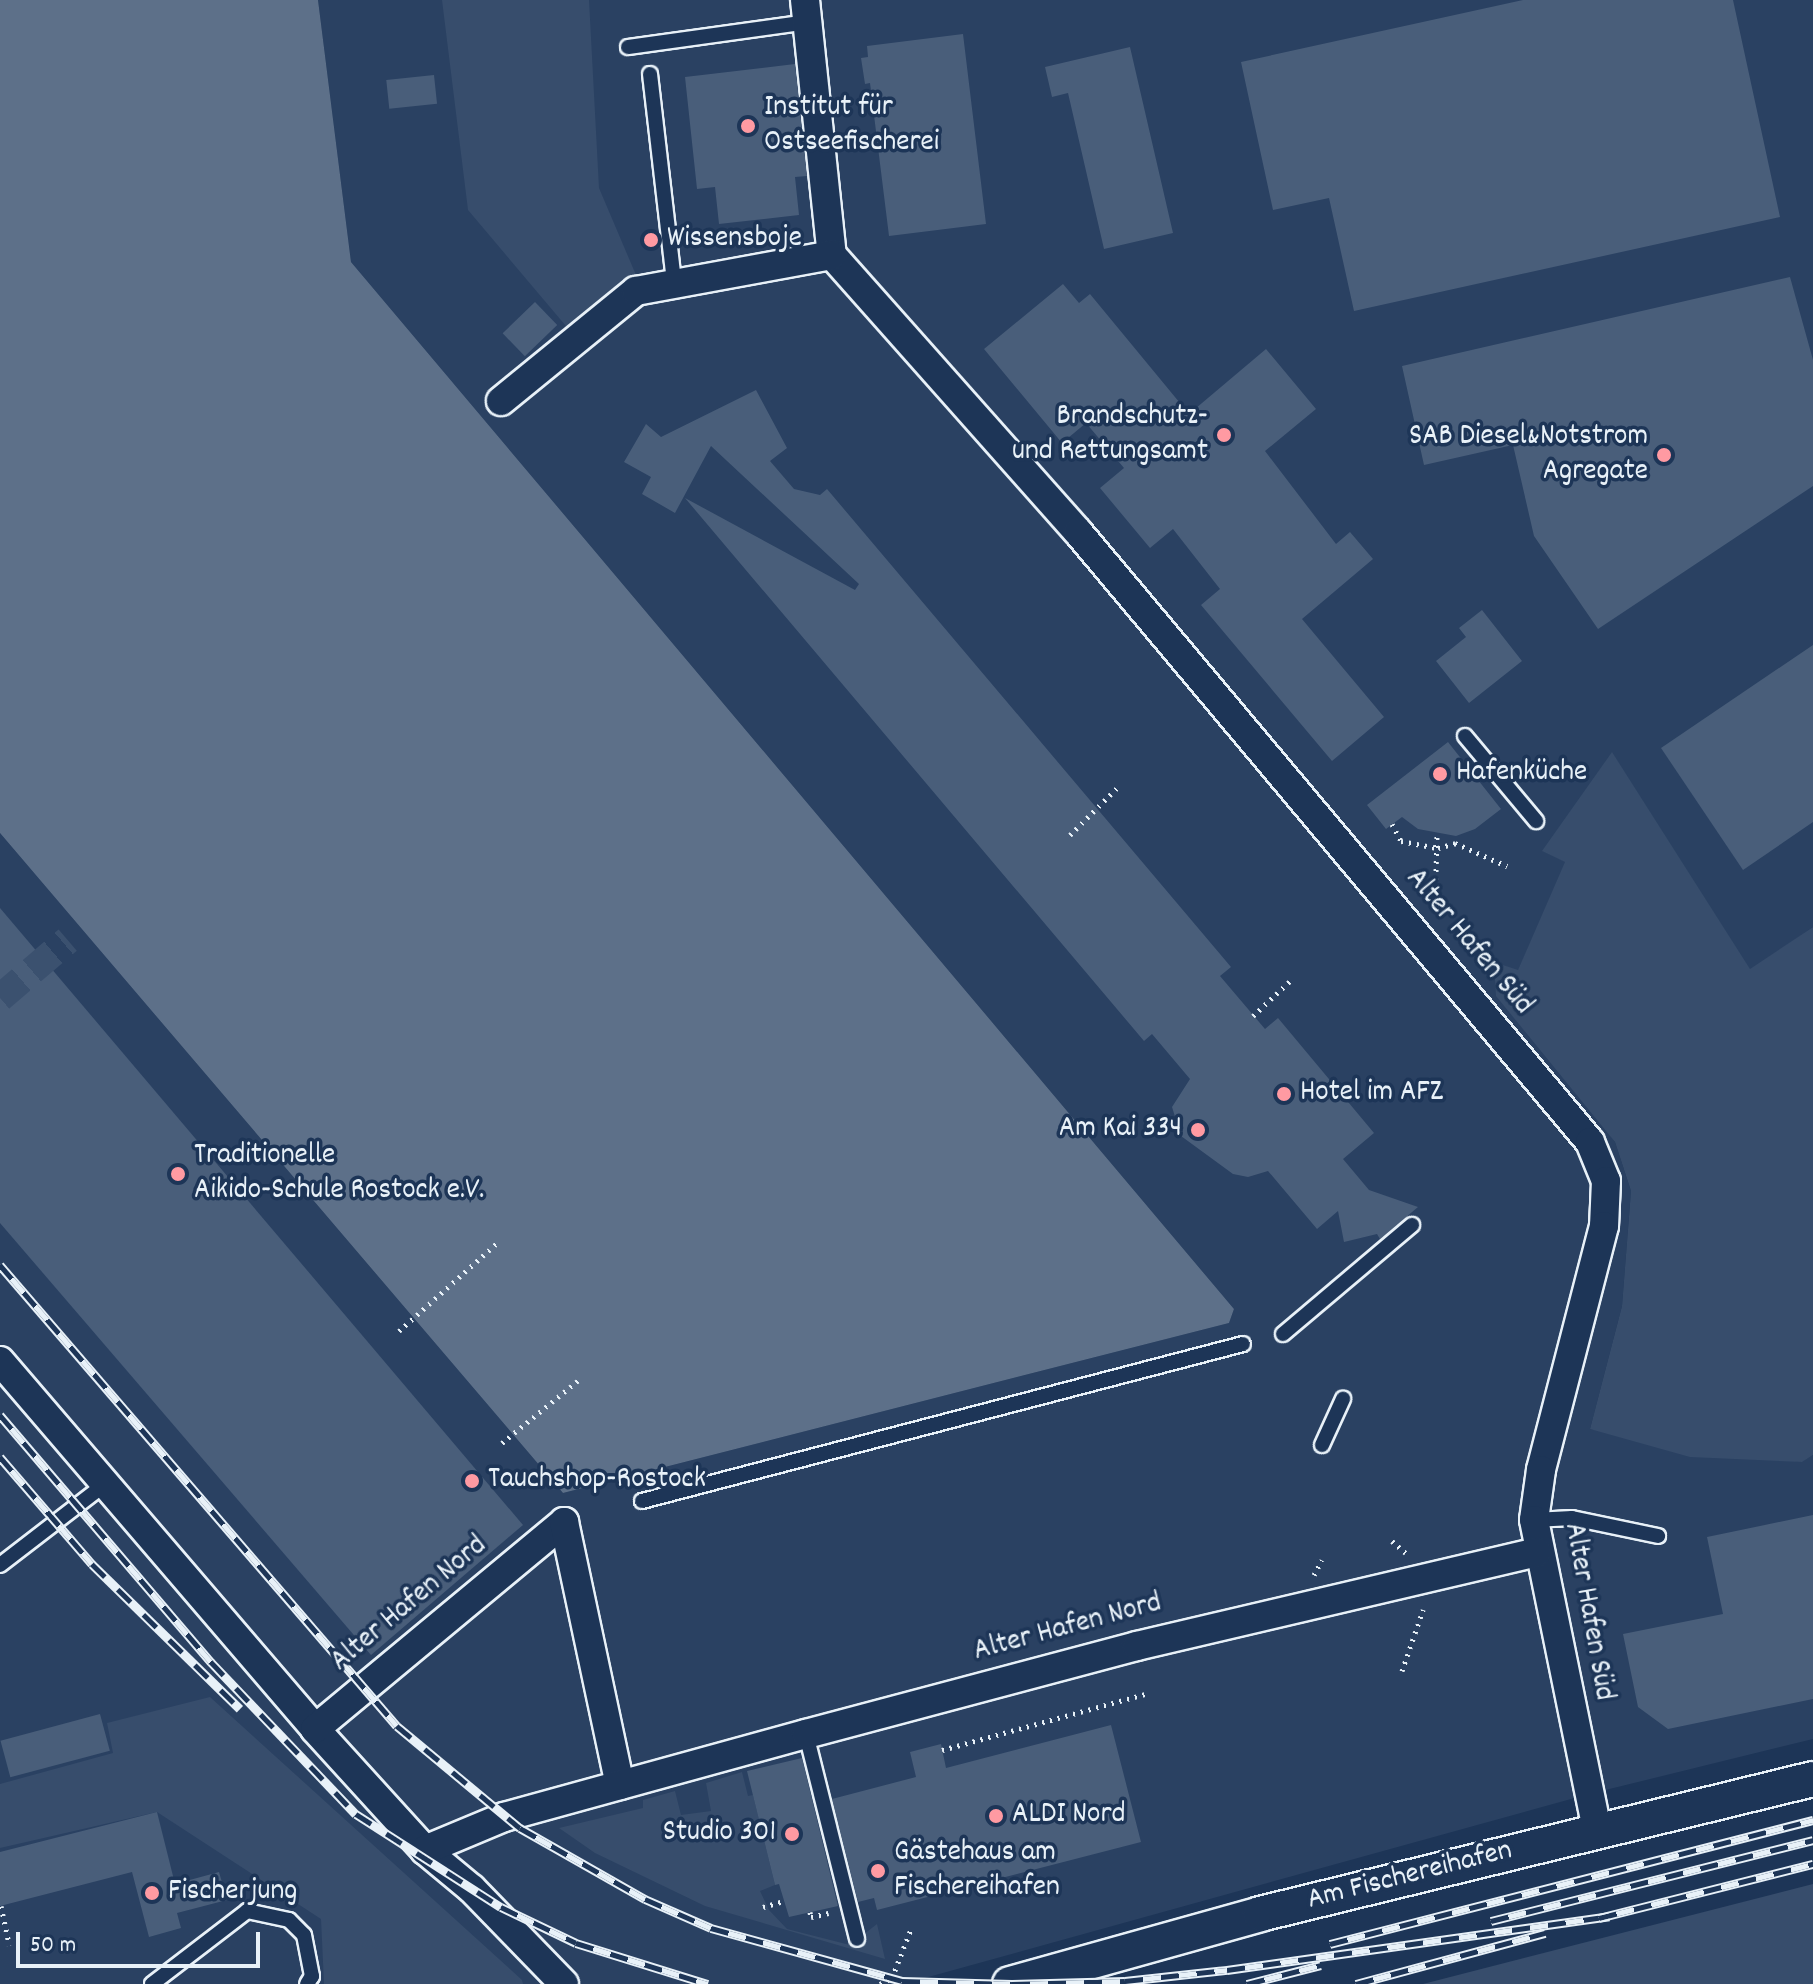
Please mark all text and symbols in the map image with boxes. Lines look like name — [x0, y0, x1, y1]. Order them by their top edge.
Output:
place label: Institut für Ostseefischerei — [764, 91, 939, 162]
marker: Institut für Ostseefischerei — [739, 117, 757, 135]
place label: Wissensboje — [667, 222, 802, 258]
marker: Wissensboje — [642, 231, 660, 249]
place label: Brandschutz- und Rettungsamt — [1012, 400, 1208, 470]
place label: SAB Diesel&Notstrom Agregate — [1409, 420, 1648, 490]
marker: Brandschutz- und Rettungsamt — [1215, 426, 1233, 444]
marker: SAB Diesel&Notstrom Agregate — [1655, 446, 1673, 464]
place label: Hafenküche — [1456, 756, 1587, 792]
marker: Hafenküche — [1431, 765, 1449, 783]
street label: Alter Hafen Süd — [1396, 863, 1540, 1023]
place label: Hotel im AFZ — [1300, 1076, 1443, 1112]
marker: Hotel im AFZ — [1275, 1085, 1293, 1103]
place label: Am Kai 334 — [1059, 1112, 1182, 1148]
marker: Am Kai 334 — [1189, 1121, 1207, 1139]
place label: Traditionelle Aikido-Schule Rostock e.V. — [194, 1139, 484, 1210]
marker: Traditionelle Aikido-Schule Rostock e.V. — [169, 1165, 187, 1183]
place label: Tauchshop-Rostock — [488, 1463, 706, 1499]
marker: Tauchshop-Rostock — [463, 1472, 481, 1490]
street label: Alter Hafen Süd — [1554, 1520, 1620, 1704]
street label: Alter Hafen Nord — [324, 1529, 496, 1681]
street label: Alter Hafen Nord — [970, 1587, 1166, 1671]
place label: ALDI Nord — [1012, 1798, 1126, 1834]
marker: ALDI Nord — [987, 1807, 1005, 1825]
place label: Studio 301 — [663, 1816, 776, 1852]
marker: Studio 301 — [783, 1825, 801, 1843]
street label: Am Fischereihafen — [1304, 1834, 1516, 1920]
place label: Gästehaus am Fischereihafen — [894, 1836, 1060, 1906]
marker: Gästehaus am Fischereihafen — [869, 1862, 887, 1880]
place label: Fischerjung — [168, 1875, 297, 1911]
marker: Fischerjung — [143, 1884, 161, 1902]
scale bar — [20, 1916, 264, 1966]
text: 50 m — [30, 1929, 76, 1963]

